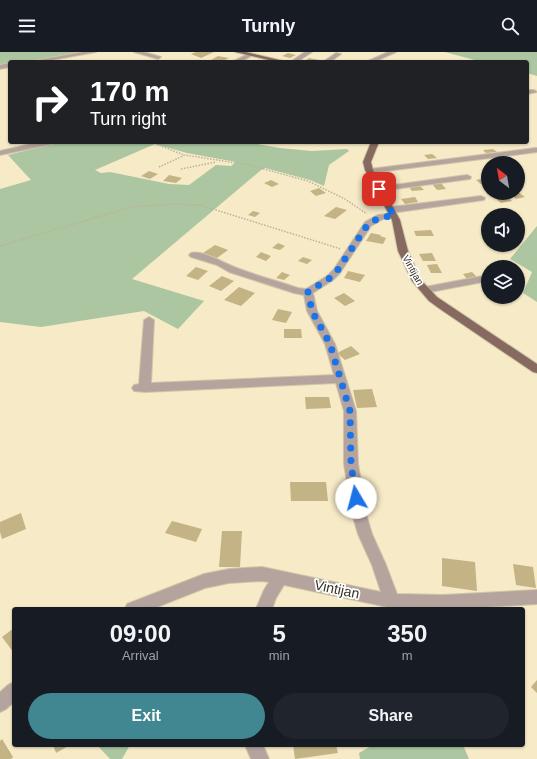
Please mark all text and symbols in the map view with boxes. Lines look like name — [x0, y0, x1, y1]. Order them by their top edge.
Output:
icon: menu — [16, 15, 38, 37]
icon: search — [499, 15, 521, 37]
text: Turnly — [242, 16, 295, 36]
icon: right — [24, 76, 76, 128]
text: 170 m — [90, 76, 169, 107]
text: Turn right — [90, 109, 166, 129]
north arrow — [481, 156, 525, 200]
map controls — [481, 156, 525, 304]
pin — [362, 172, 396, 206]
icon: arrive — [368, 178, 390, 200]
button: sound — [481, 208, 525, 252]
street label: Vintijan — [400, 253, 426, 287]
button: layers — [481, 260, 525, 304]
position arrow — [335, 477, 377, 519]
street label: Vintijan — [313, 576, 361, 602]
text: 09:00 — [110, 620, 171, 647]
text: 5 — [272, 620, 286, 647]
text: 350 — [387, 620, 427, 647]
text: Arrival — [122, 648, 159, 663]
text: min — [269, 648, 290, 663]
text: m — [402, 648, 413, 663]
button: Exit — [28, 693, 265, 739]
button: Share — [273, 693, 509, 739]

